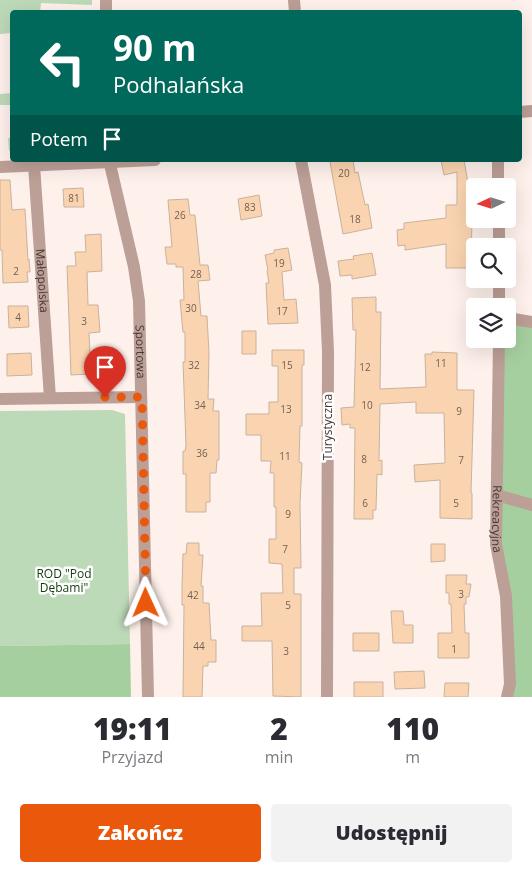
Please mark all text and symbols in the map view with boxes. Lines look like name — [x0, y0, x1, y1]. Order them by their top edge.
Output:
text: 90 m — [113, 24, 196, 71]
icon: left — [30, 30, 95, 95]
text: Podhalańska — [113, 69, 244, 99]
icon: arrive — [98, 125, 126, 153]
text: Potem — [30, 126, 88, 152]
house number: 20 — [338, 166, 350, 180]
north arrow — [466, 178, 516, 228]
map controls — [466, 178, 516, 348]
house number: 81 — [68, 191, 80, 205]
house number: 83 — [244, 200, 256, 214]
house number: 26 — [174, 208, 186, 222]
house number: 18 — [349, 212, 361, 226]
button: search — [466, 238, 516, 288]
street label: Małopolska — [32, 248, 53, 313]
house number: 19 — [273, 256, 285, 270]
house number: 2 — [13, 264, 19, 278]
house number: 28 — [190, 267, 202, 281]
button: layers — [466, 298, 516, 348]
house number: 30 — [185, 301, 197, 315]
house number: 17 — [276, 304, 288, 318]
house number: 4 — [15, 310, 21, 324]
house number: 3 — [81, 314, 87, 328]
street label: Sportowa — [132, 325, 150, 379]
pin — [84, 346, 126, 397]
icon: arrive — [91, 353, 119, 381]
house number: 11 — [435, 356, 447, 370]
house number: 32 — [188, 358, 200, 372]
house number: 15 — [281, 358, 293, 372]
house number: 12 — [359, 360, 371, 374]
street label: Turystyczna — [319, 394, 336, 460]
house number: 34 — [194, 398, 206, 412]
house number: 10 — [361, 398, 373, 412]
house number: 13 — [280, 402, 292, 416]
house number: 9 — [456, 404, 462, 418]
house number: 36 — [196, 446, 208, 460]
house number: 11 — [279, 449, 291, 463]
house number: 8 — [361, 452, 367, 466]
house number: 7 — [458, 453, 464, 467]
street label: Rekreacyjna — [488, 485, 506, 554]
house number: 6 — [362, 496, 368, 510]
house number: 5 — [453, 496, 459, 510]
house number: 9 — [285, 507, 291, 521]
house number: 7 — [282, 542, 288, 556]
park label: ROD "Pod Dębami" — [36, 565, 92, 596]
position arrow — [119, 576, 171, 628]
house number: 3 — [458, 587, 464, 601]
house number: 42 — [187, 588, 199, 602]
house number: 5 — [285, 598, 291, 612]
house number: 44 — [193, 639, 205, 653]
house number: 1 — [451, 642, 457, 656]
house number: 3 — [283, 644, 289, 658]
text: 19:11 — [93, 708, 172, 749]
text: 2 — [270, 708, 288, 749]
text: 110 — [386, 708, 439, 749]
text: Przyjazd — [101, 746, 163, 768]
text: min — [265, 746, 293, 768]
text: m — [405, 746, 420, 768]
button: Zakończ — [20, 804, 261, 862]
button: Udostępnij — [271, 804, 512, 862]

